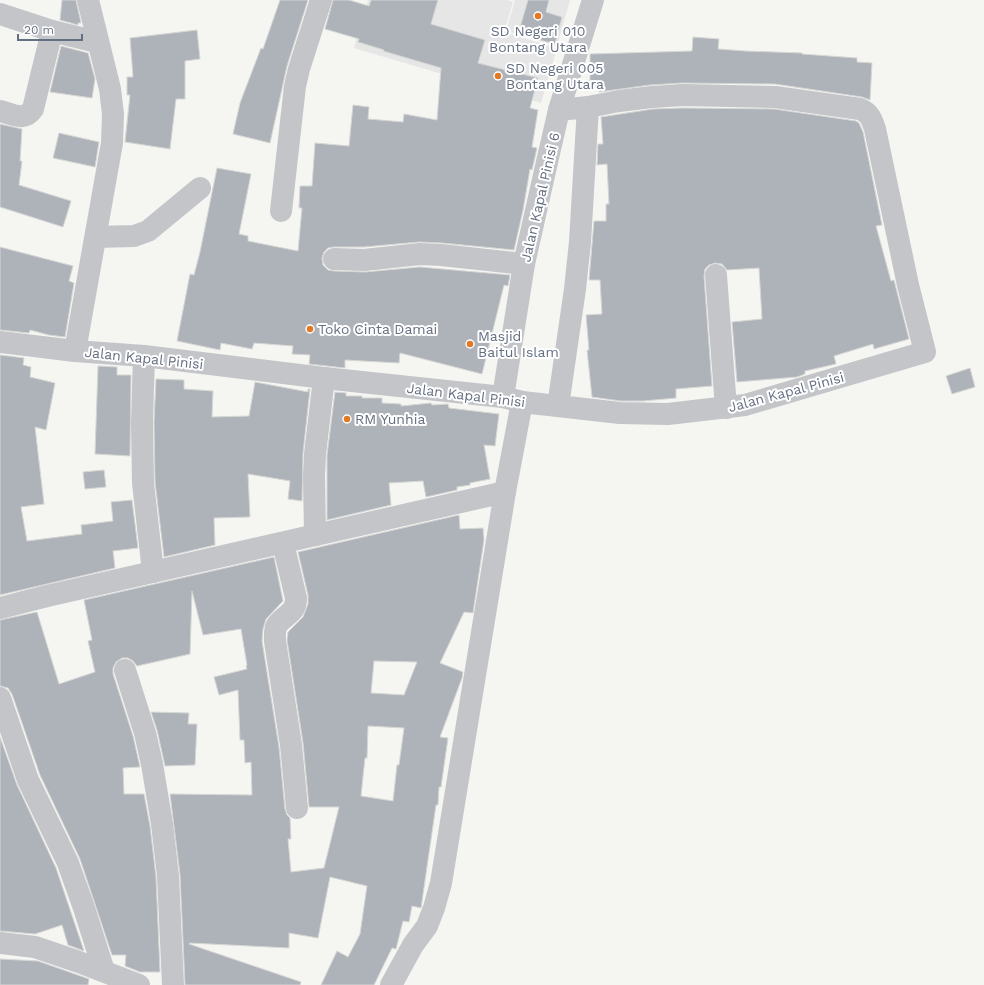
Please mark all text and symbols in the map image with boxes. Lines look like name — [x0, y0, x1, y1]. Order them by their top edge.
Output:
marker: SD Negeri 010 Bontang Utara — [533, 11, 543, 21]
scale bar — [18, 16, 82, 42]
text: 20 m — [24, 23, 54, 37]
place label: SD Negeri 010 Bontang Utara — [489, 23, 587, 55]
place label: SD Negeri 005 Bontang Utara — [506, 60, 604, 92]
marker: SD Negeri 005 Bontang Utara — [493, 71, 503, 81]
street label: Jalan Kapal Pinisi 6 — [517, 131, 563, 263]
place label: Toko Cinta Damai — [318, 321, 437, 337]
marker: Toko Cinta Damai — [305, 324, 315, 334]
place label: Masjid Baitul Islam — [478, 328, 559, 360]
marker: Masjid Baitul Islam — [465, 339, 475, 349]
street label: Jalan Kapal Pinisi — [84, 344, 204, 372]
street label: Jalan Kapal Pinisi — [726, 369, 846, 415]
street label: Jalan Kapal Pinisi — [406, 380, 526, 410]
place label: RM Yunhia — [355, 411, 425, 427]
marker: RM Yunhia — [342, 414, 352, 424]

